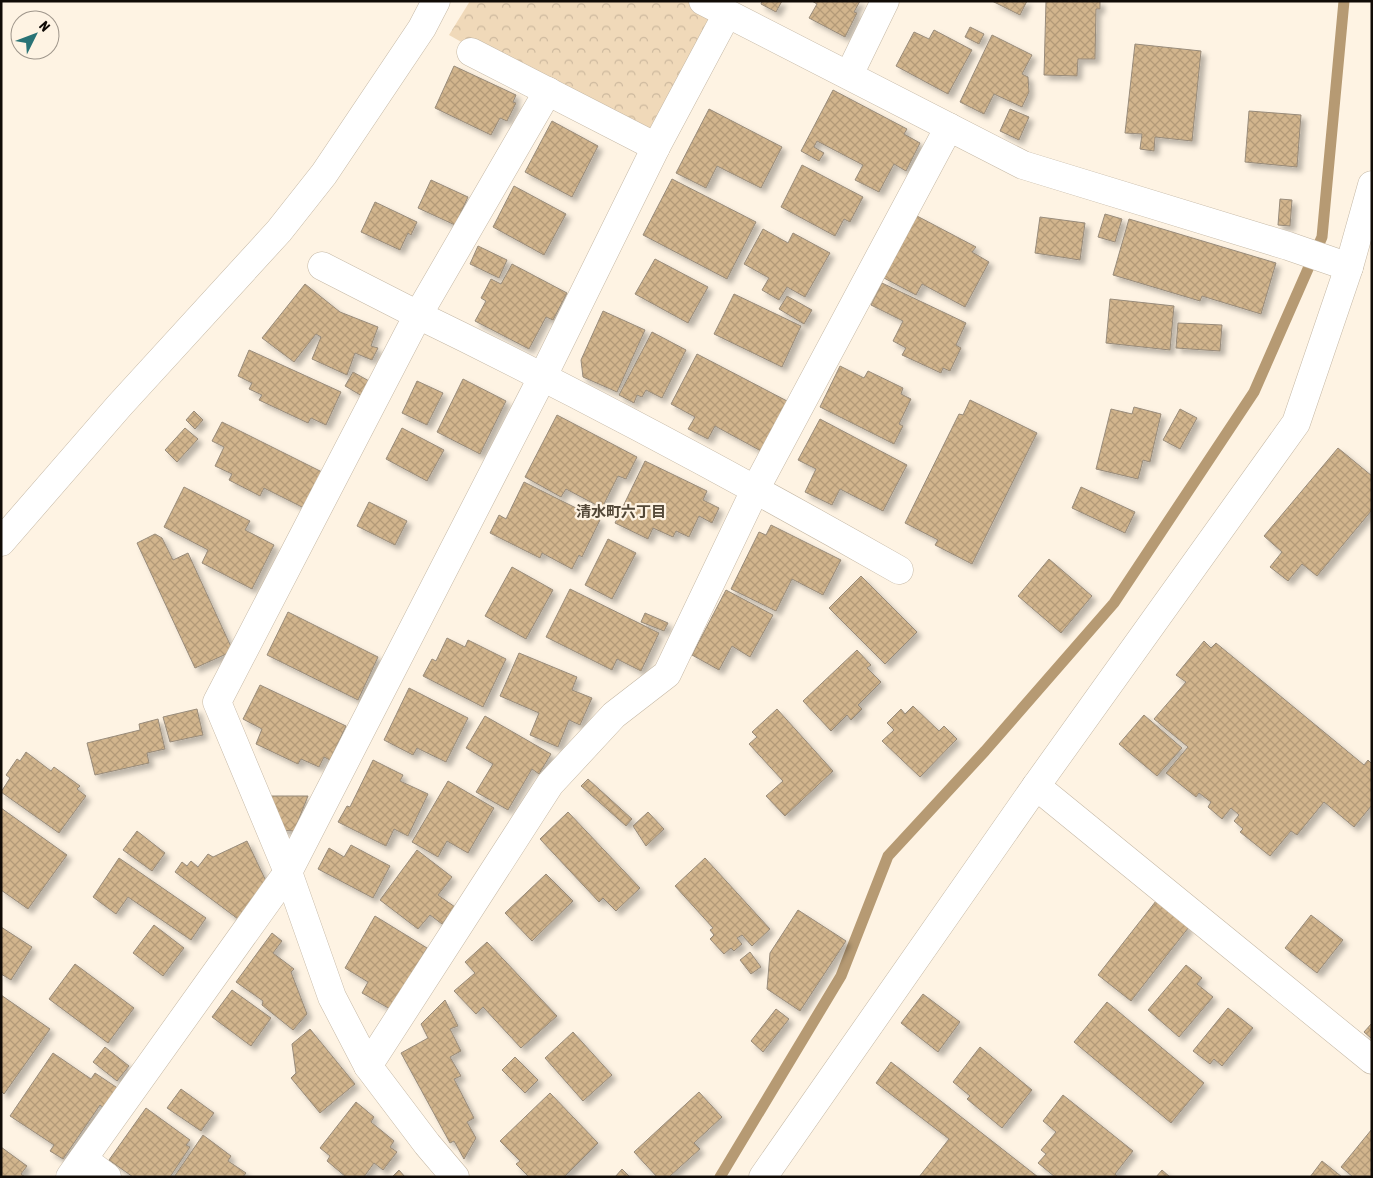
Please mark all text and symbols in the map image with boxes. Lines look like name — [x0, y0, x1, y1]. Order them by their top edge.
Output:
north arrow — [10, 10, 60, 60]
text: N — [36, 18, 53, 35]
district label: 清水町六丁目 — [576, 503, 666, 520]

